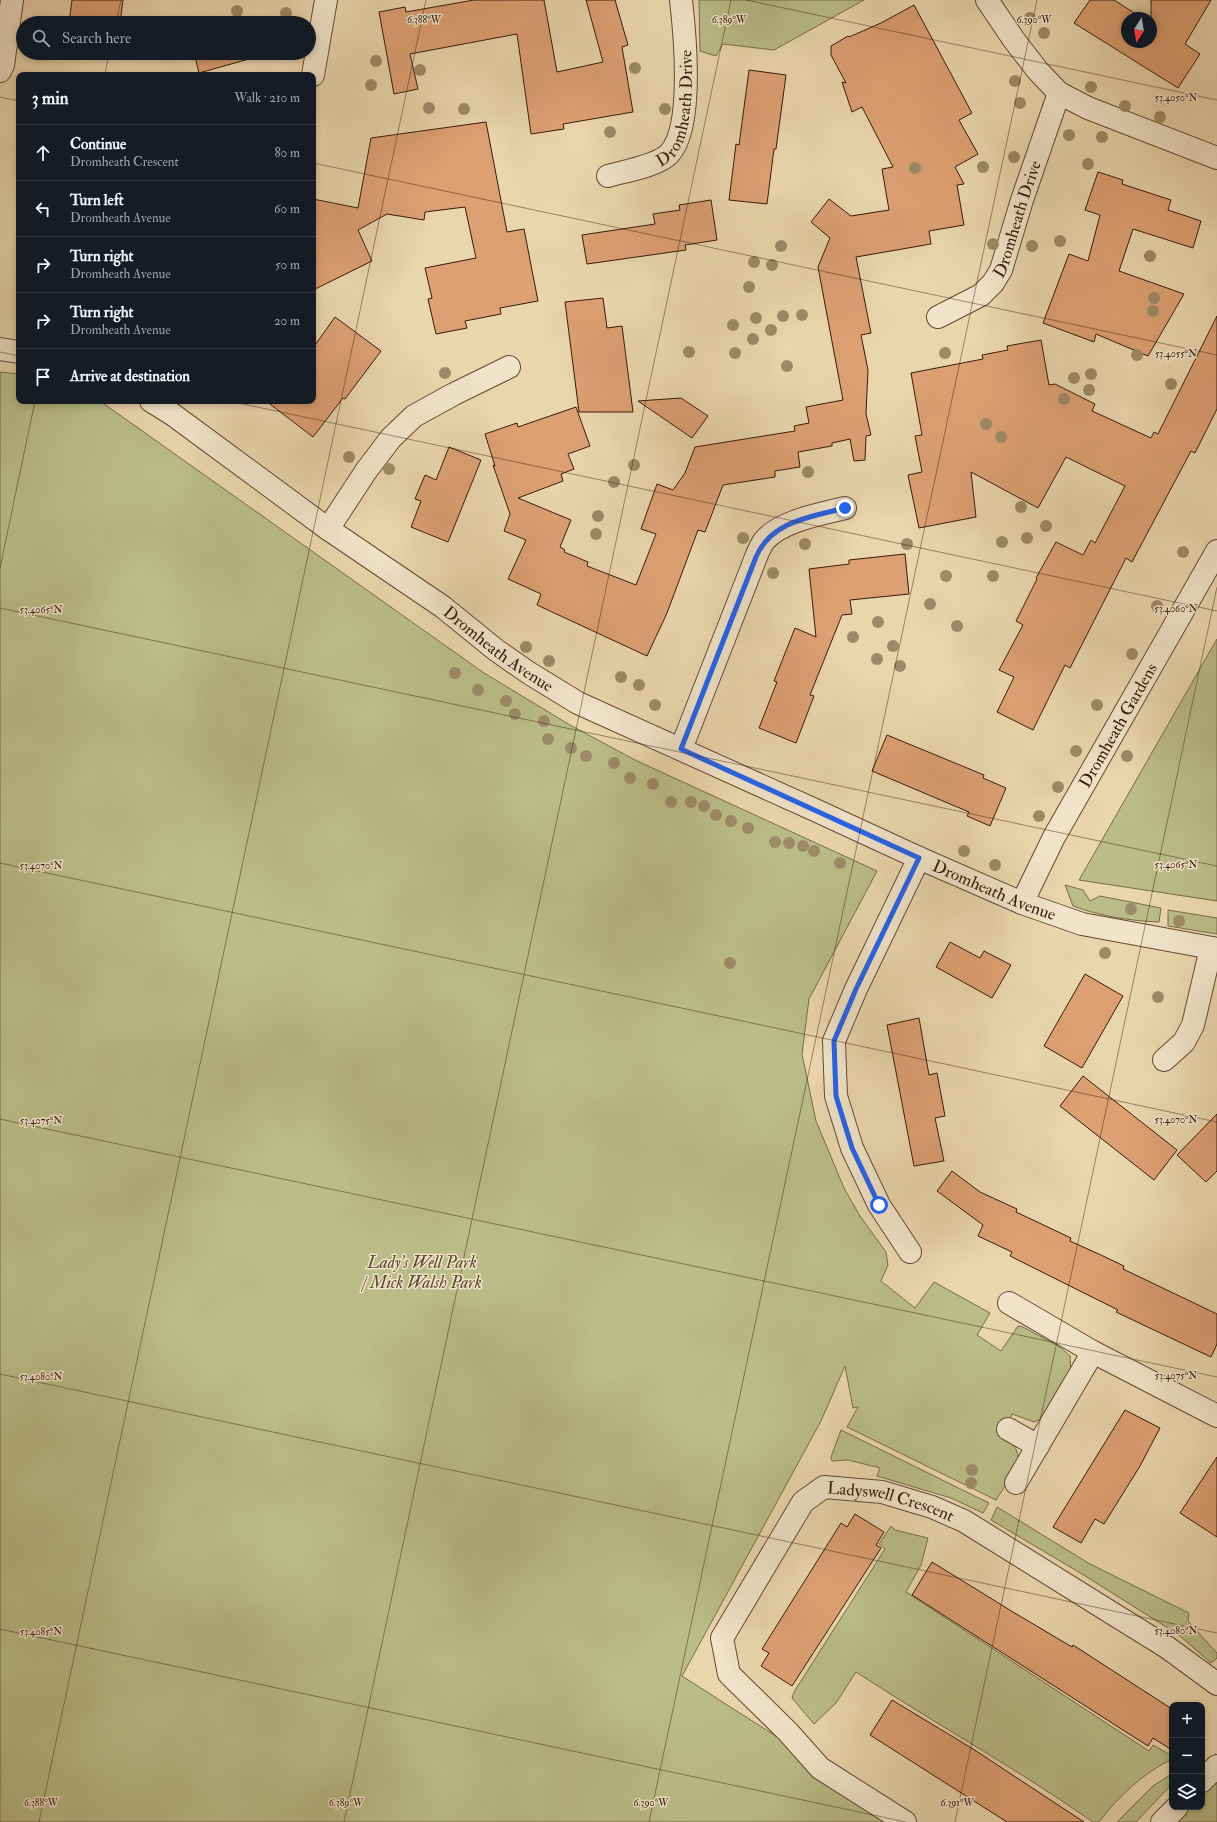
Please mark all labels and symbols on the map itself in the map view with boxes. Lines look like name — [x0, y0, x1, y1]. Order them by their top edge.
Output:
north arrow — [1121, 12, 1157, 48]
text: 6.388°W — [407, 14, 442, 26]
text: 6.389°W — [712, 14, 747, 26]
text: 6.390°W — [1017, 14, 1052, 26]
street label: Dromheath Drive — [652, 49, 696, 171]
text: 53.4050°N — [1155, 92, 1197, 104]
street label: Dromheath Drive — [988, 158, 1045, 282]
text: 53.4055°N — [1155, 348, 1197, 360]
route end — [836, 499, 854, 517]
street label: Dromheath Avenue — [439, 601, 557, 696]
text: 53.4060°N — [1154, 603, 1198, 615]
text: 53.4065°N — [20, 604, 62, 616]
street label: Dromheath Gardens — [1074, 659, 1162, 791]
street label: Dromheath Avenue — [930, 855, 1059, 925]
text: 53.4065°N — [1155, 859, 1197, 871]
text: 53.4070°N — [19, 860, 63, 872]
text: 53.4070°N — [1154, 1114, 1198, 1126]
text: 53.4075°N — [20, 1115, 62, 1127]
route start — [870, 1196, 888, 1214]
park label: Lady's Well Park / Mick Walsh Park — [360, 1252, 482, 1293]
text: 53.4075°N — [1155, 1370, 1197, 1382]
text: 53.4080°N — [19, 1371, 63, 1383]
street label: Ladyswell Crescent — [826, 1477, 958, 1526]
text: 53.4080°N — [1154, 1625, 1198, 1637]
text: 53.4085°N — [20, 1626, 62, 1638]
text: 6.388°W — [24, 1797, 59, 1809]
text: 6.389°W — [329, 1797, 364, 1809]
text: 6.390°W — [634, 1797, 669, 1809]
text: 6.391°W — [940, 1797, 974, 1809]

